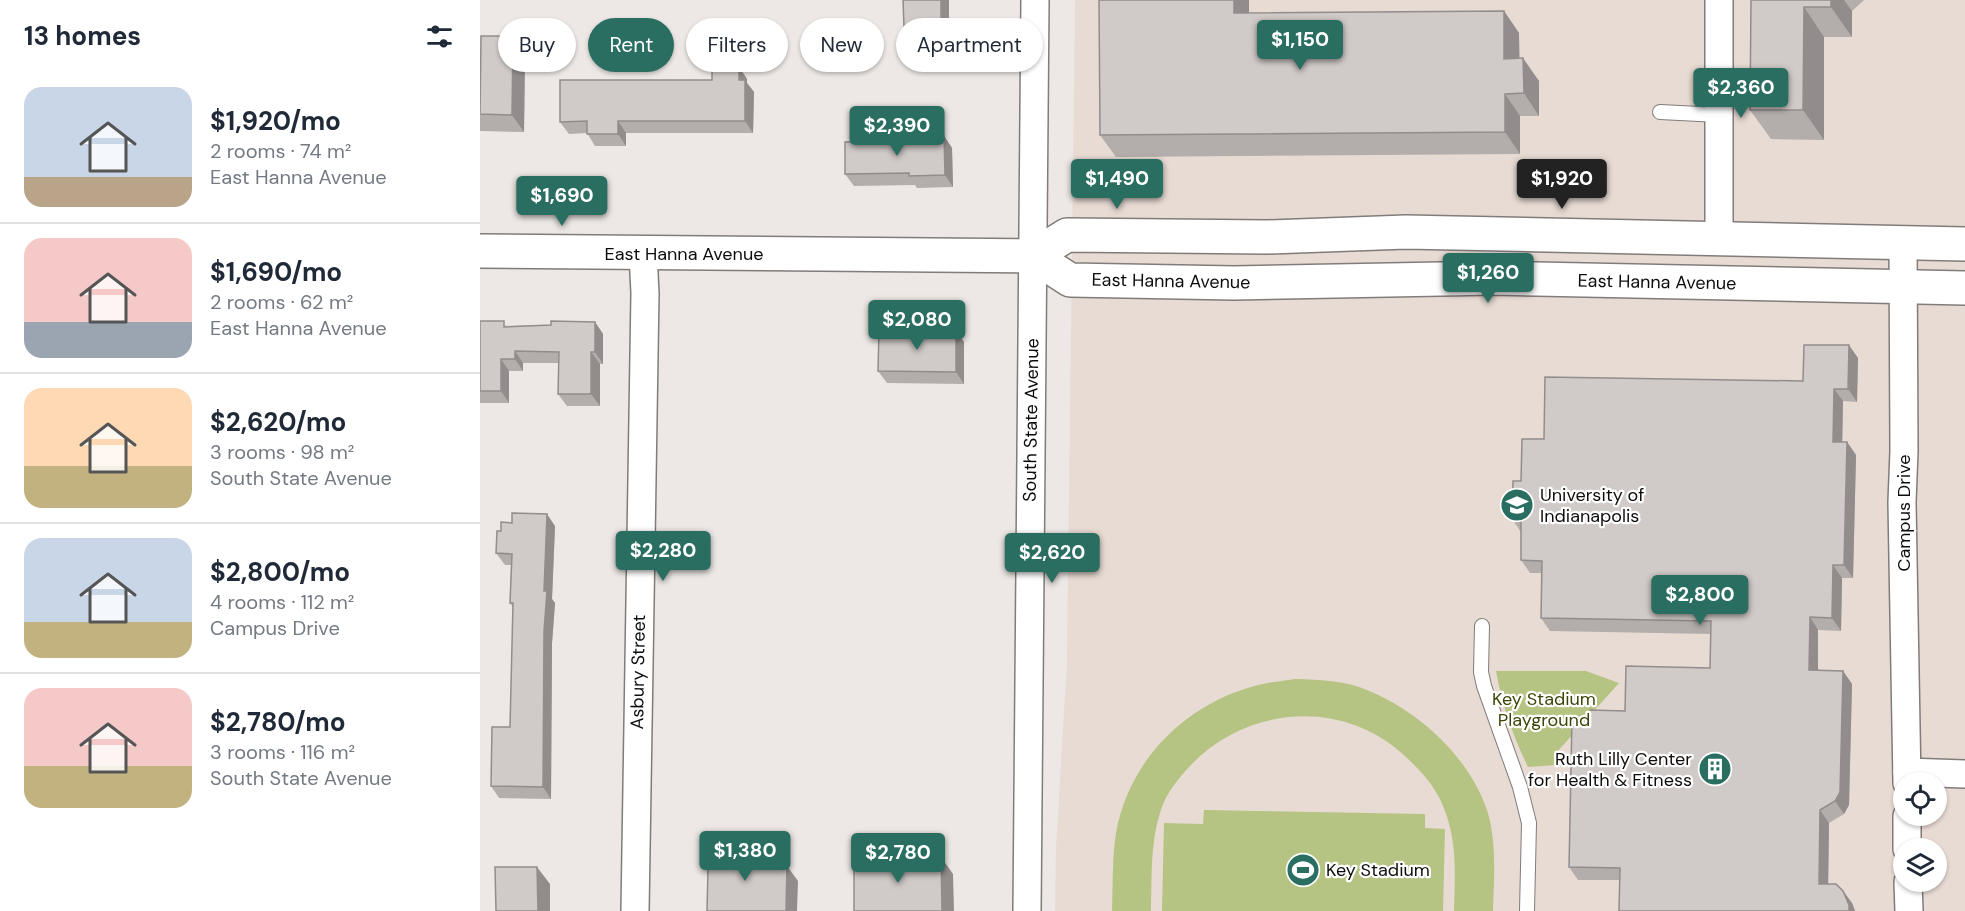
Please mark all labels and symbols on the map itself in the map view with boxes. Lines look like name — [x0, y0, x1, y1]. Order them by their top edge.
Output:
pin: $1,150 — [1251, 20, 1349, 71]
pin: $2,360 — [1692, 68, 1790, 119]
pin: $2,390 — [848, 106, 946, 157]
pin: $1,490 — [1068, 159, 1166, 210]
pin: $1,920 — [1513, 159, 1611, 210]
pin: $1,690 — [513, 176, 611, 227]
street label: East Hanna Avenue — [605, 242, 763, 266]
pin: $1,260 — [1439, 253, 1537, 304]
street label: East Hanna Avenue — [1091, 268, 1251, 294]
street label: East Hanna Avenue — [1577, 269, 1737, 295]
pin: $2,080 — [868, 300, 966, 351]
street label: South State Avenue — [1018, 338, 1044, 502]
street label: Campus Drive — [1892, 455, 1916, 571]
place label: University of Indianapolis — [1540, 483, 1644, 528]
school or university icon: University of Indianapolis — [1499, 487, 1535, 523]
pin: $2,280 — [614, 531, 712, 582]
pin: $2,620 — [1003, 533, 1101, 584]
pin: $2,800 — [1651, 575, 1749, 626]
street label: Asbury Street — [625, 614, 651, 730]
park label: Key Stadium Playground — [1492, 687, 1596, 732]
place label: Ruth Lilly Center for Health & Fitness — [1528, 747, 1692, 792]
building icon: Ruth Lilly Center for Health & Fitness — [1697, 751, 1733, 787]
pin: $1,380 — [696, 831, 794, 882]
pin: $2,780 — [849, 833, 947, 884]
sports icon: Key Stadium — [1285, 852, 1321, 888]
place label: Key Stadium — [1326, 858, 1430, 882]

